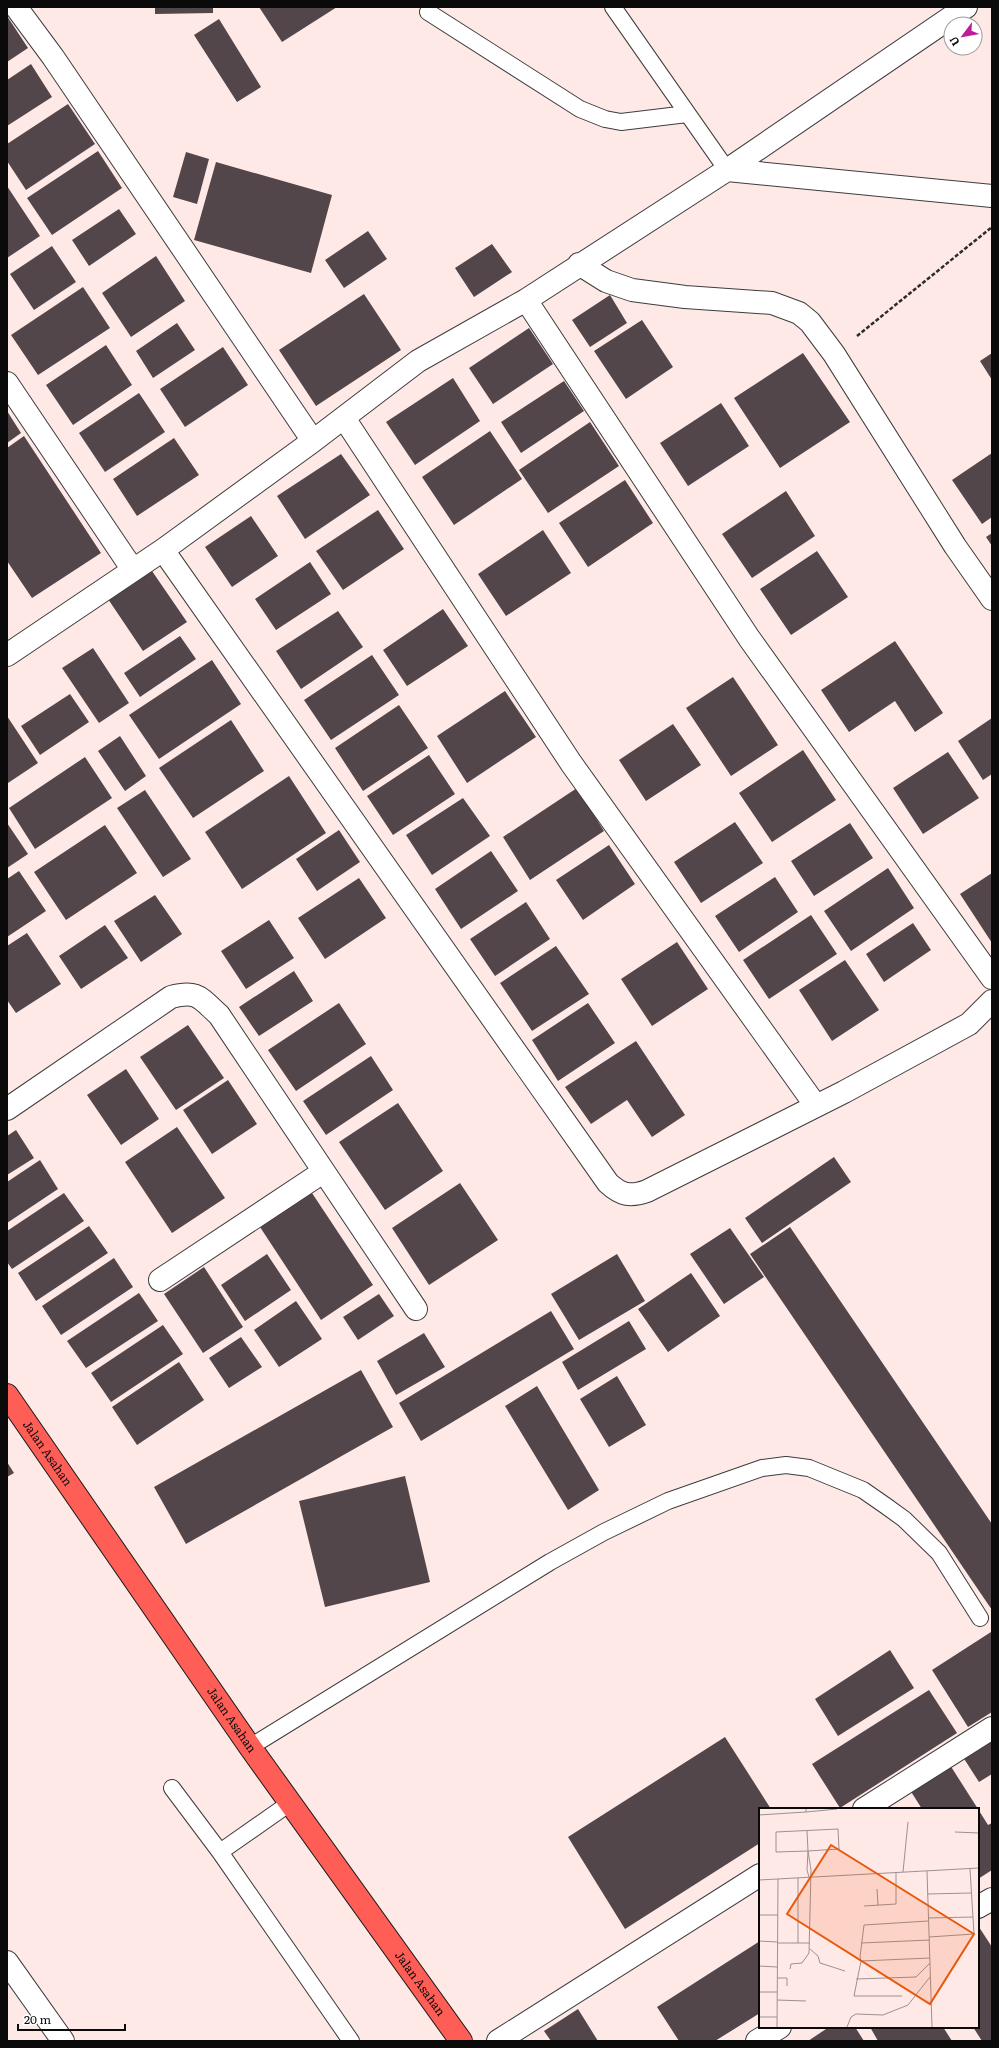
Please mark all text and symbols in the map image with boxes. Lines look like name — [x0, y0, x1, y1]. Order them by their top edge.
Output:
north arrow — [943, 16, 983, 56]
text: U — [944, 34, 963, 50]
street label: Jalan Asahan — [19, 1416, 77, 1489]
street label: Jalan Asahan — [203, 1683, 261, 1756]
inset map — [759, 1808, 979, 2028]
street label: Jalan Asahan — [391, 1947, 450, 2019]
scale bar — [18, 2006, 125, 2032]
text: 20 m — [24, 2010, 51, 2028]

